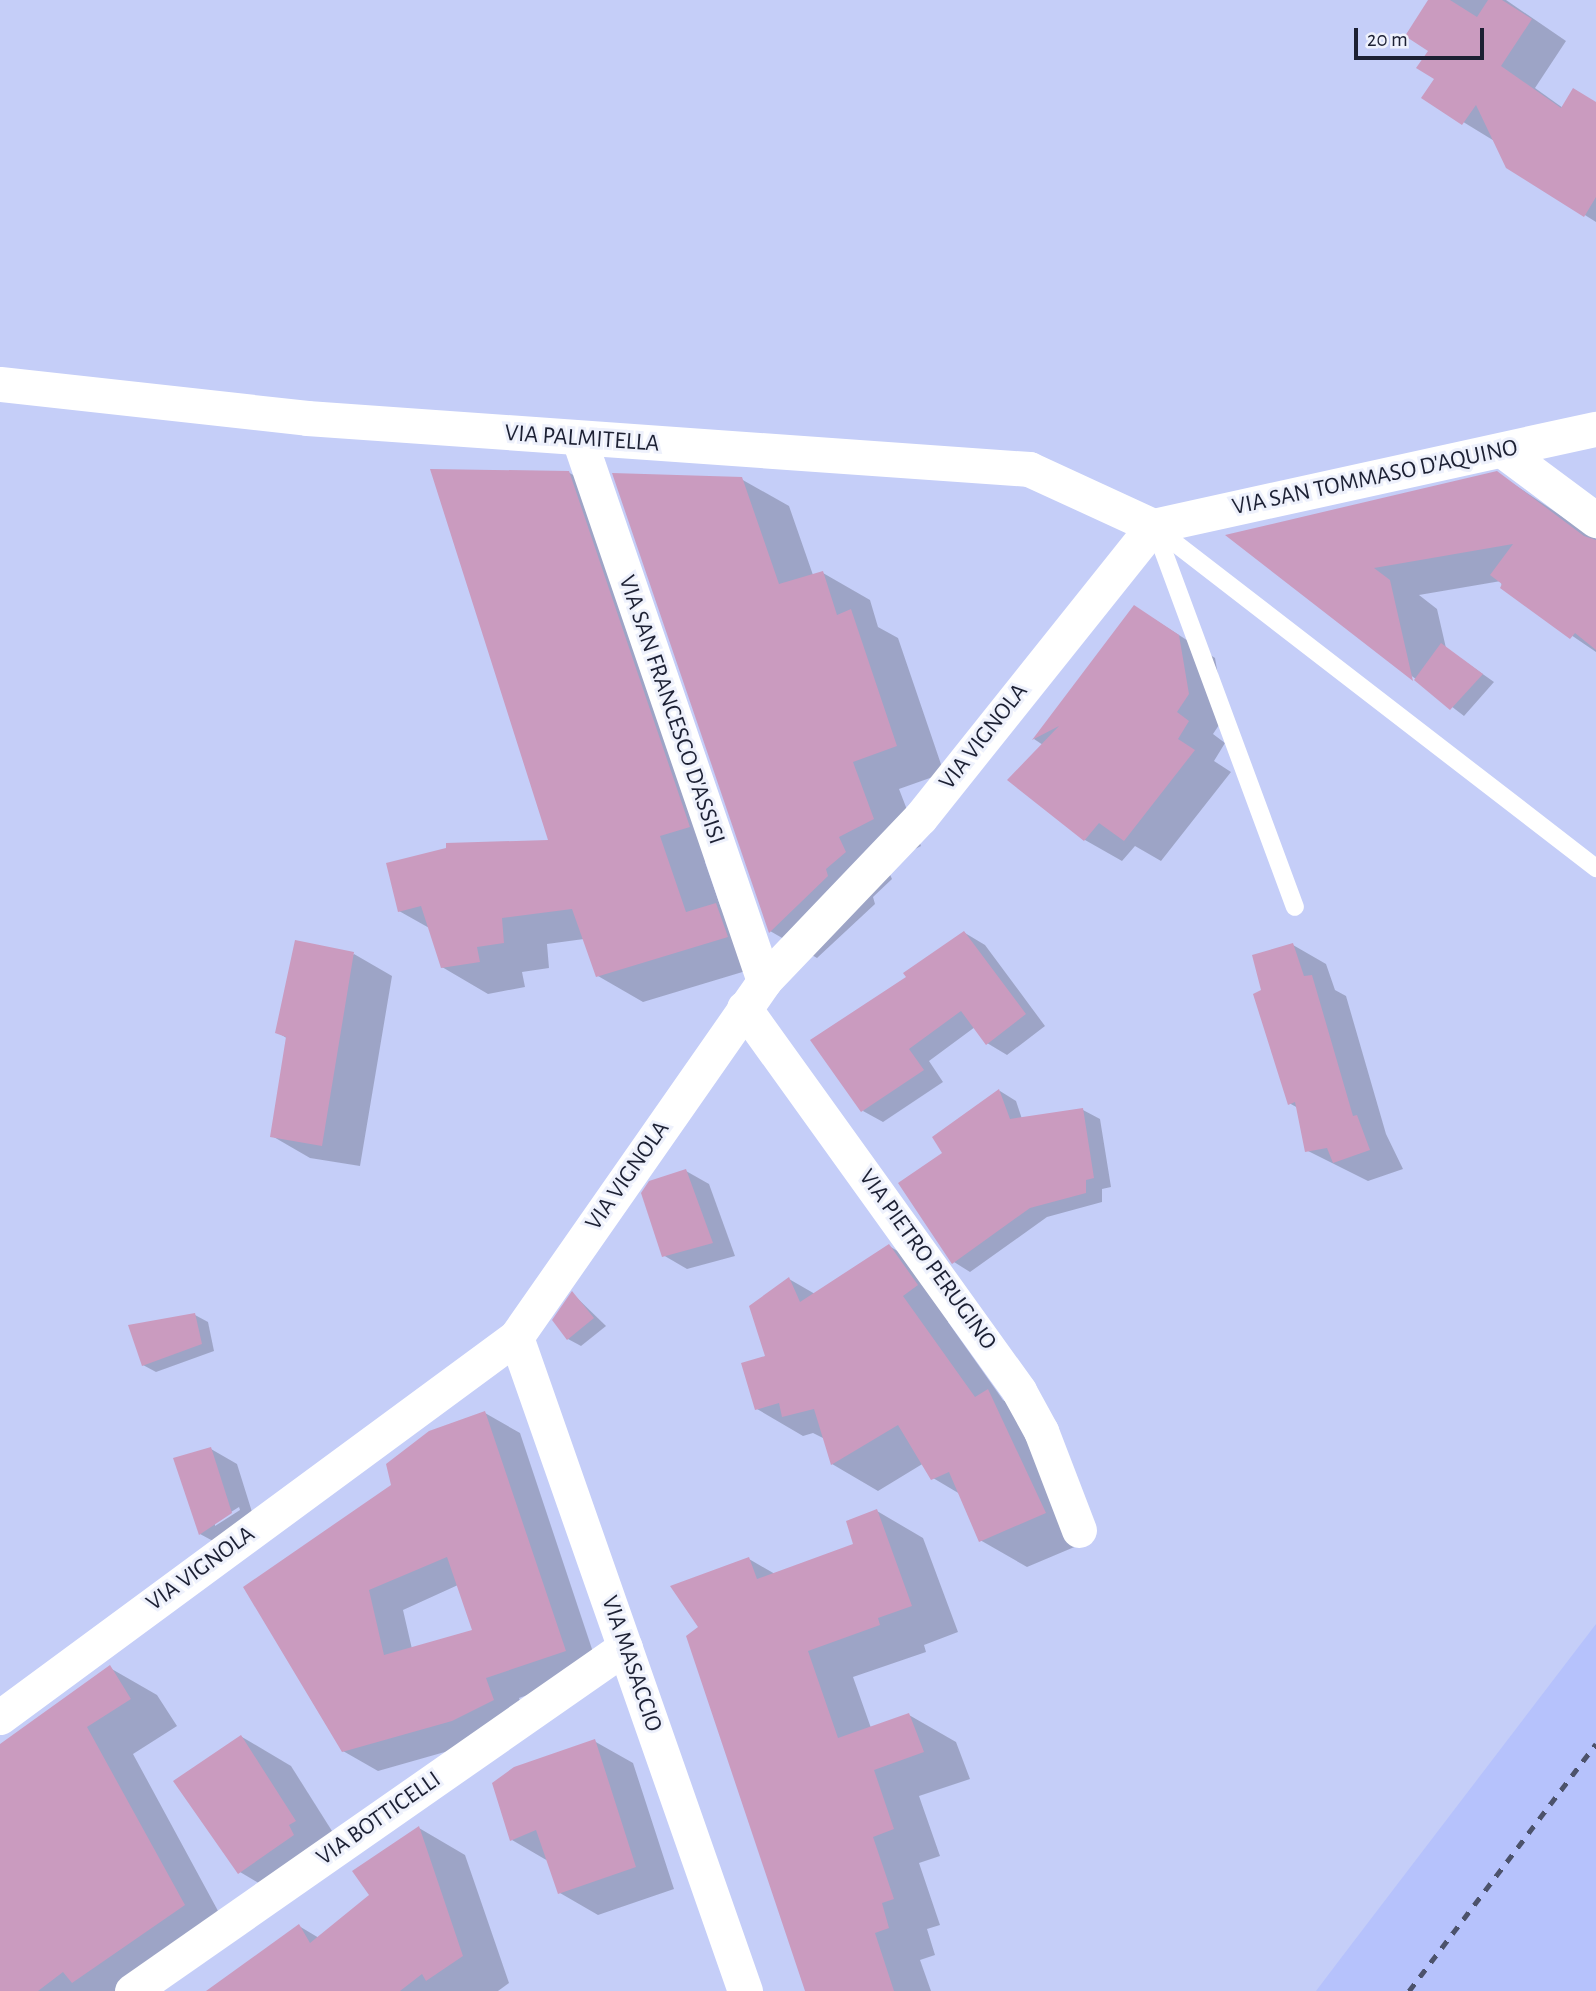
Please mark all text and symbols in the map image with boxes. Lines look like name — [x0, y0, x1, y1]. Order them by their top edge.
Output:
scale bar — [1358, 14, 1488, 58]
text: 20 m — [1367, 29, 1408, 50]
street label: VIA PALMITELLA — [504, 419, 660, 459]
street label: VIA SAN TOMMASO D'AQUINO — [1230, 434, 1520, 522]
street label: VIA SAN FRANCESCO D'ASSISI — [611, 572, 731, 848]
street label: VIA VIGNOLA — [934, 678, 1034, 796]
street label: VIA VIGNOLA — [580, 1116, 676, 1236]
street label: VIA PIETRO PERUGINO — [852, 1164, 1002, 1356]
street label: VIA VIGNOLA — [141, 1520, 261, 1618]
street label: VIA MASACCIO — [594, 1592, 668, 1736]
street label: VIA BOTTICELLI — [311, 1766, 447, 1872]

